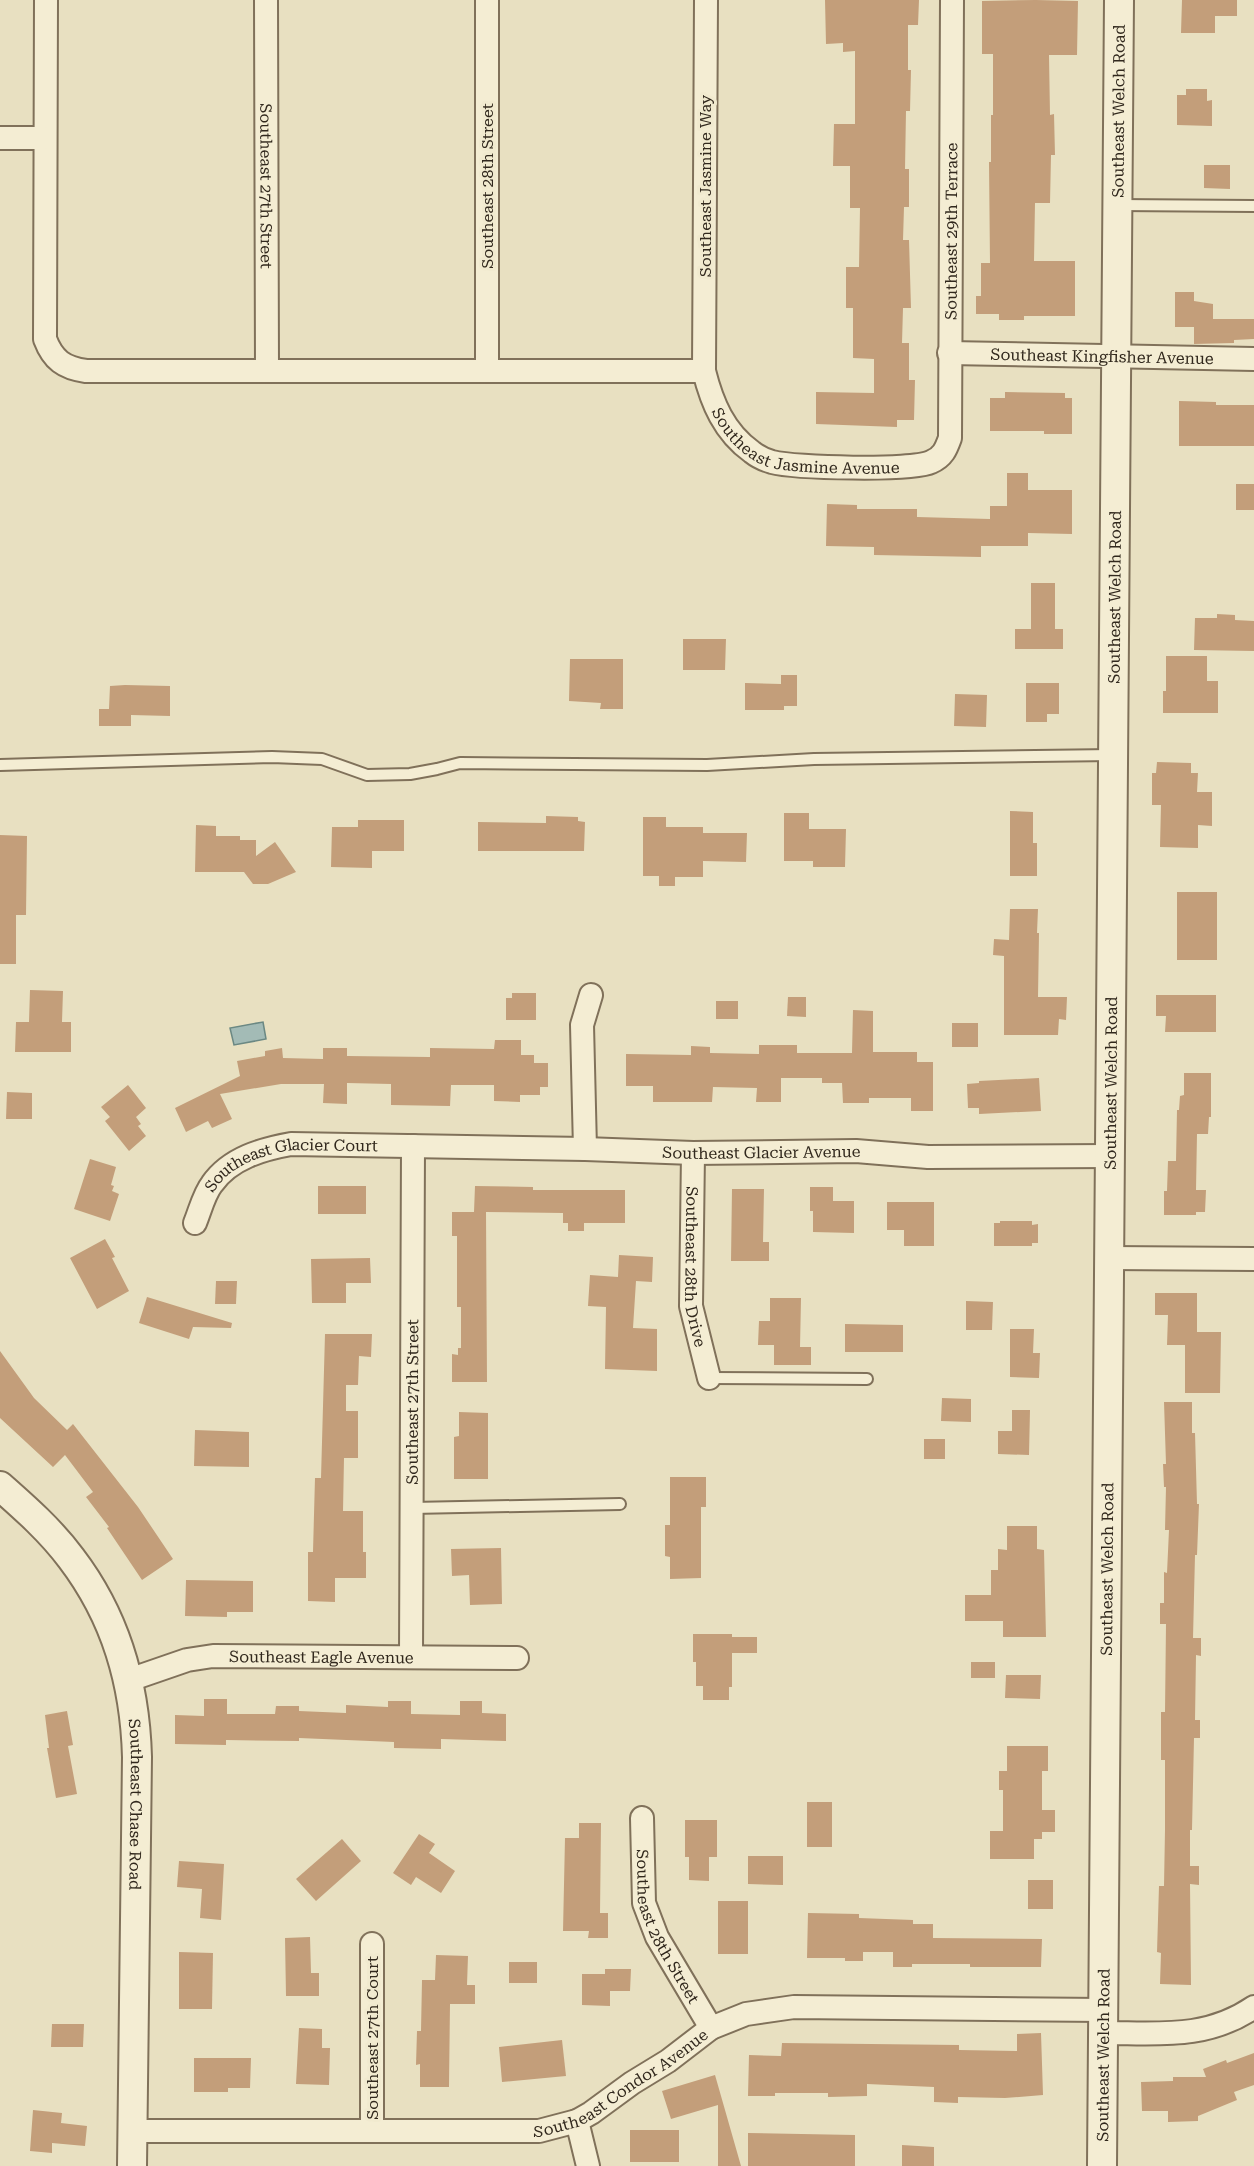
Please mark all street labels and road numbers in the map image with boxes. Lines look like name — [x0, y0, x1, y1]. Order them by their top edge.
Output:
street label: Southeast Welch Road — [1108, 24, 1128, 198]
street label: Southeast Jasmine Way — [696, 94, 715, 277]
street label: Southeast 27th Street — [257, 103, 276, 269]
street label: Southeast 28th Street — [478, 103, 497, 269]
street label: Southeast 29th Terrace — [941, 142, 961, 320]
street label: Southeast Kingfisher Avenue — [990, 344, 1214, 368]
street label: Southeast Jasmine Avenue — [708, 404, 900, 477]
street label: Southeast Welch Road — [1104, 510, 1124, 684]
street label: Southeast Welch Road — [1100, 996, 1121, 1170]
street label: Southeast Glacier Court — [200, 1135, 378, 1195]
street label: Southeast Glacier Avenue — [662, 1141, 861, 1163]
street label: Southeast 28th Drive — [682, 1186, 710, 1349]
street label: Southeast 27th Street — [402, 1319, 422, 1485]
street label: Southeast Welch Road — [1097, 1482, 1117, 1656]
street label: Southeast Eagle Avenue — [229, 1647, 414, 1667]
street label: Southeast Chase Road — [125, 1718, 147, 1890]
street label: Southeast 28th Street — [633, 1849, 704, 2007]
street label: Southeast 27th Court — [363, 1956, 382, 2120]
street label: Southeast Welch Road — [1093, 1968, 1113, 2142]
street label: Southeast Condor Avenue — [533, 2025, 711, 2141]

